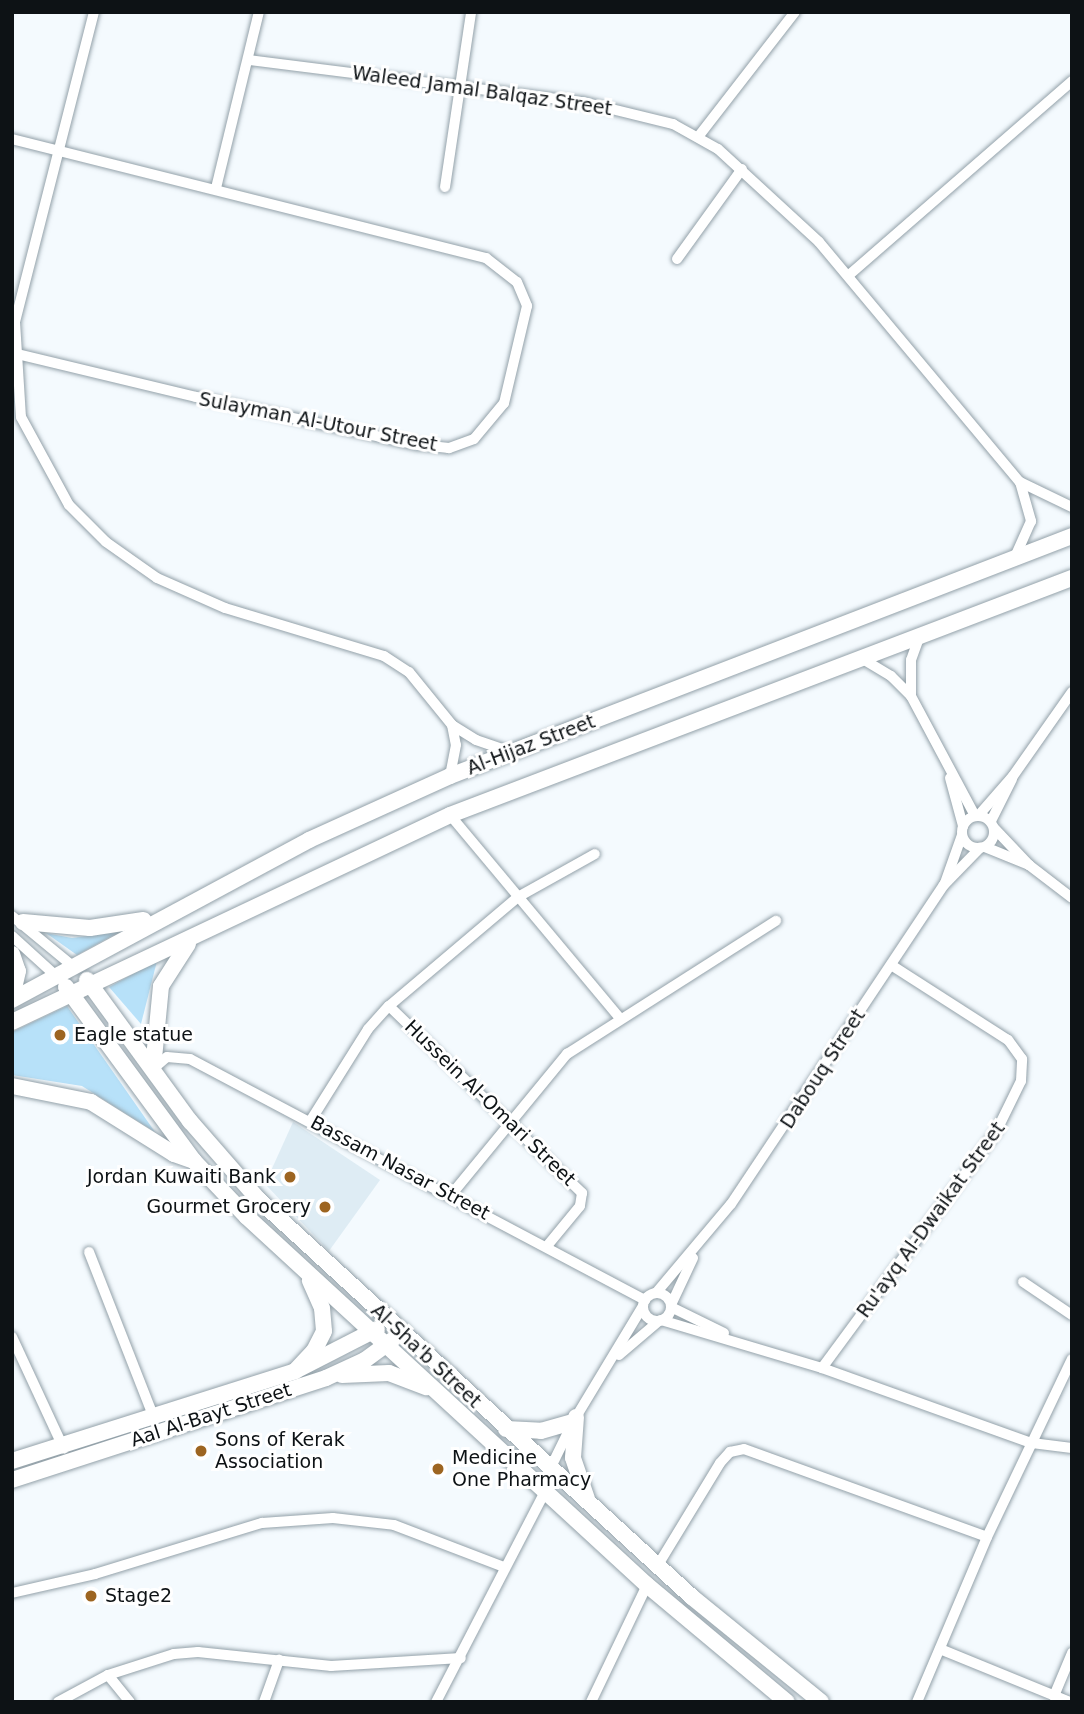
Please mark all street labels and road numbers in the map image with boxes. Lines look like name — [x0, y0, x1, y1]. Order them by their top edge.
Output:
street label: Waleed Jamal Balqaz Street — [351, 61, 613, 121]
street label: Sulayman Al-Utour Street — [197, 388, 439, 456]
street label: Al-Hijaz Street — [464, 710, 598, 780]
street label: Dabouq Street — [776, 1005, 870, 1133]
street label: Hussein Al-Omari Street — [400, 1015, 580, 1191]
street label: Bassam Nasar Street — [307, 1111, 493, 1225]
street label: Ru'ayq Al-Dwaikat Street — [852, 1118, 1010, 1322]
street label: Al-Sha'b Street — [366, 1299, 486, 1413]
street label: Aal Al-Bayt Street — [128, 1378, 294, 1452]

